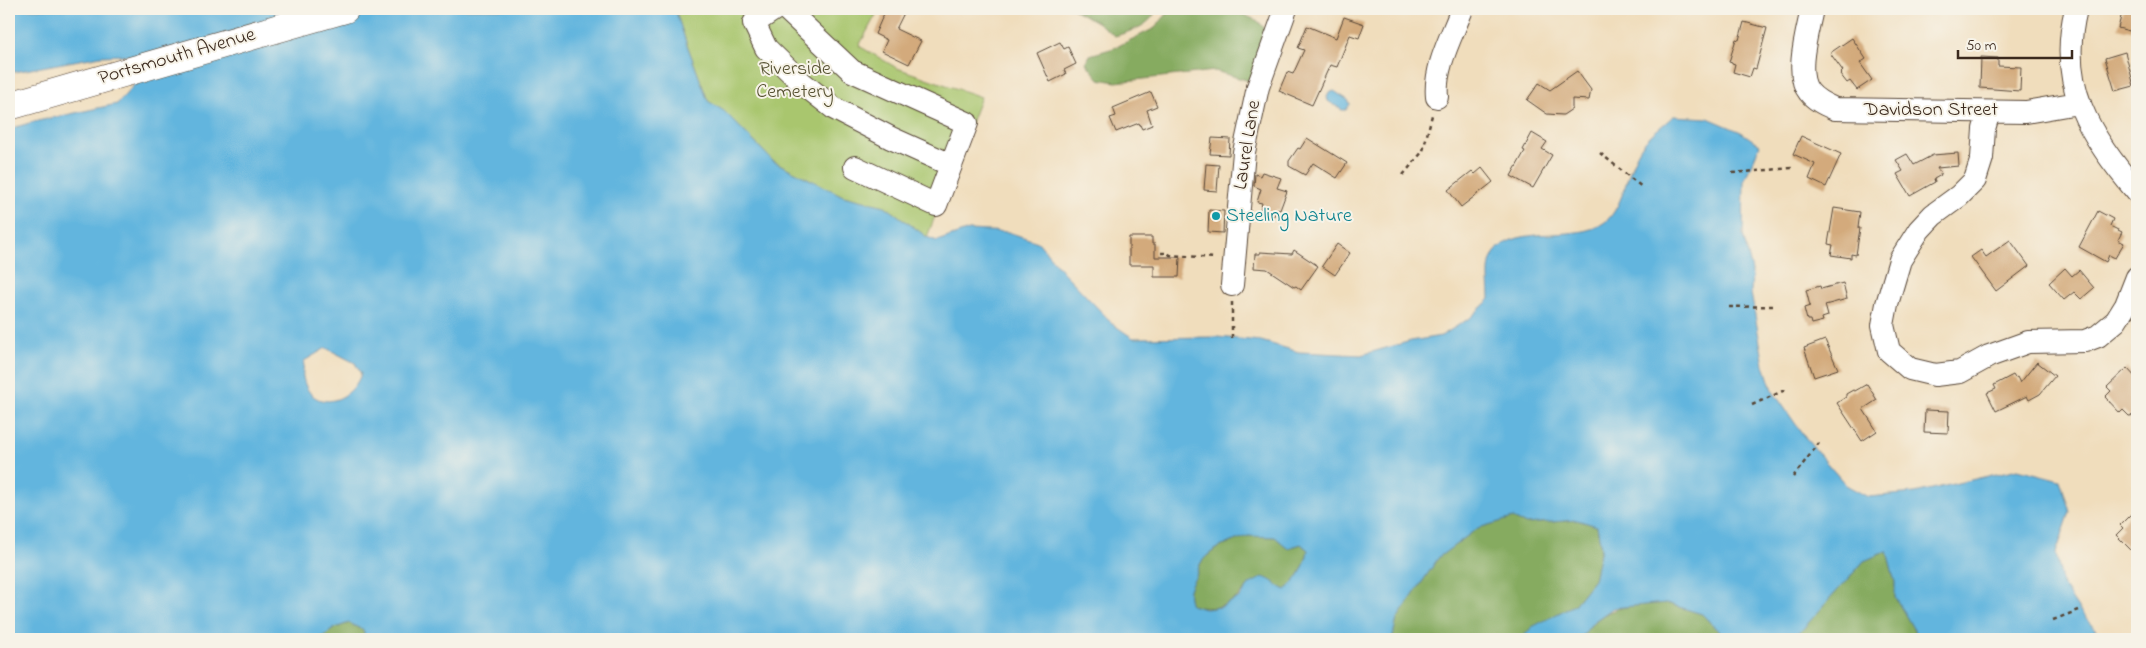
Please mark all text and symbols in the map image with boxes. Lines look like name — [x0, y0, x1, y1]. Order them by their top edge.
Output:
street label: Portsmouth Avenue — [95, 21, 259, 93]
scale bar — [1958, 28, 2072, 60]
text: 50 m — [1966, 35, 1997, 57]
park label: Riverside Cemetery — [756, 55, 834, 107]
street label: Davidson Street — [1863, 96, 1998, 125]
street label: Laurel Lane — [1227, 98, 1269, 192]
place label: Steeling Nature — [1226, 202, 1352, 232]
marker: Steeling Nature — [1210, 210, 1222, 222]

